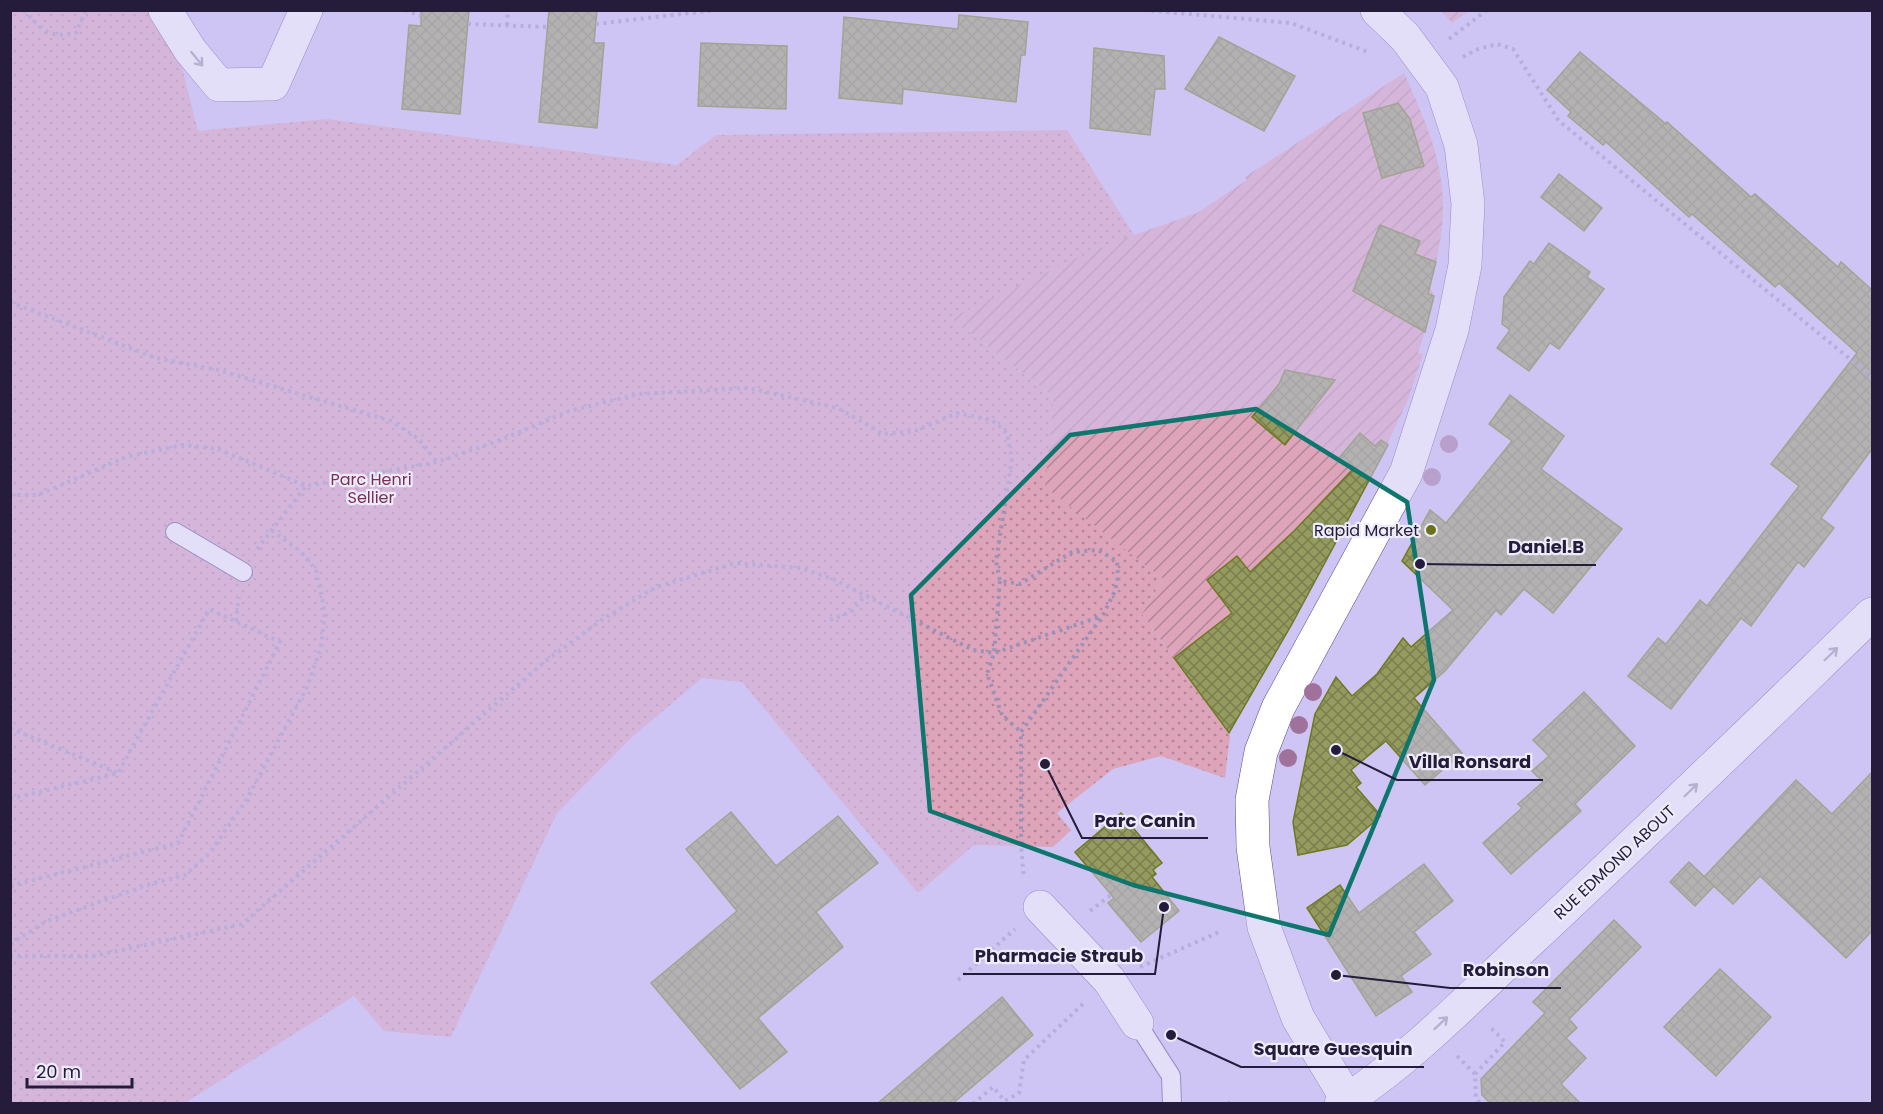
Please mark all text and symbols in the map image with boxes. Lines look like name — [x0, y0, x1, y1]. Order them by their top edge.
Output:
one-way arrow — [191, 51, 204, 67]
park label: Parc Henri Sellier — [330, 468, 412, 509]
place label: Rapid Market — [1314, 519, 1419, 542]
marker: Rapid Market — [1424, 523, 1438, 537]
callout: Daniel.B — [1496, 529, 1596, 565]
text: Daniel.B — [1508, 534, 1584, 559]
one-way arrow — [1823, 647, 1838, 661]
callout: Villa Ronsard — [1397, 744, 1543, 780]
text: Villa Ronsard — [1409, 749, 1531, 774]
one-way arrow — [1683, 782, 1698, 797]
street label: RUE EDMOND ABOUT — [1549, 800, 1680, 925]
callout: Parc Canin — [1082, 802, 1208, 838]
text: Parc Canin — [1094, 808, 1196, 833]
callout: Pharmacie Straub — [963, 938, 1155, 974]
text: Pharmacie Straub — [975, 943, 1143, 968]
callout: Robinson — [1450, 952, 1561, 988]
text: Robinson — [1463, 957, 1549, 982]
one-way arrow — [1433, 1016, 1448, 1030]
callout: Square Guesquin — [1241, 1031, 1424, 1067]
text: Square Guesquin — [1253, 1036, 1413, 1061]
scale bar — [27, 1051, 132, 1089]
text: 20 m — [36, 1059, 81, 1084]

